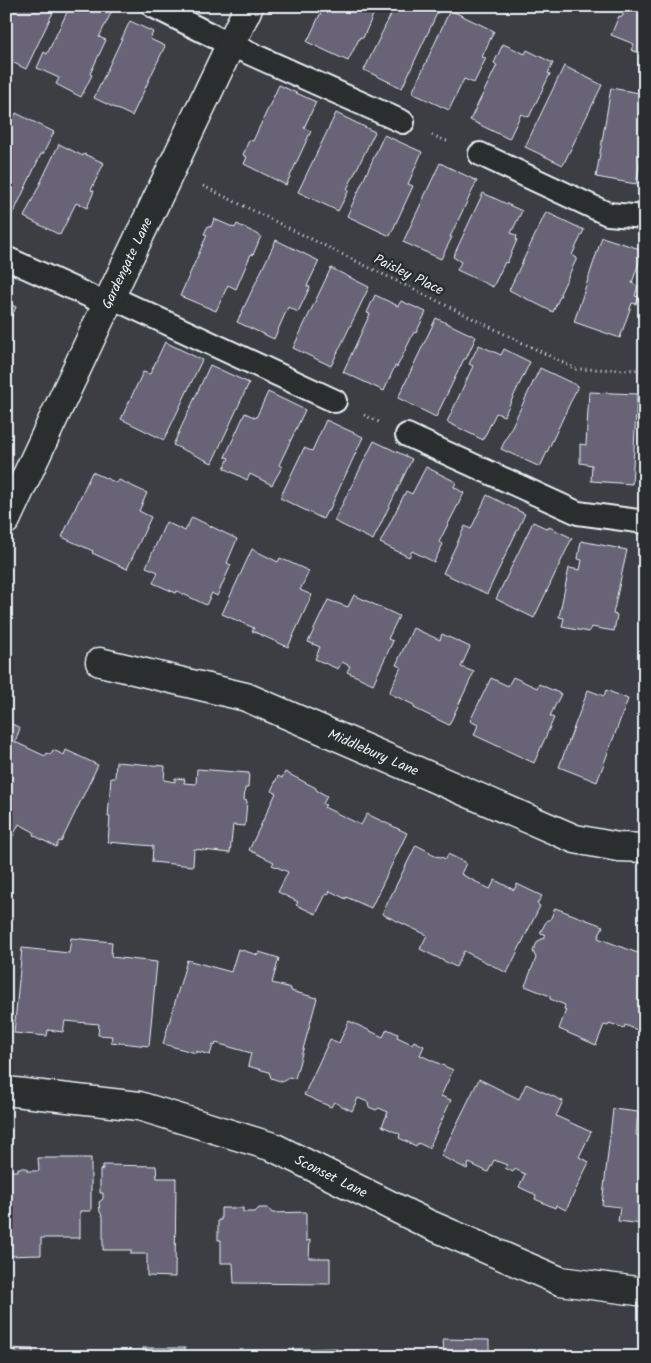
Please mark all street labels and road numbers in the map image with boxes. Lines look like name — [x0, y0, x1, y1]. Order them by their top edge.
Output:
street label: Gardengate Lane — [96, 213, 159, 313]
street label: Paisley Place — [370, 248, 448, 302]
street label: Middlebury Lane — [324, 724, 423, 783]
street label: Sconset Lane — [291, 1149, 372, 1205]

